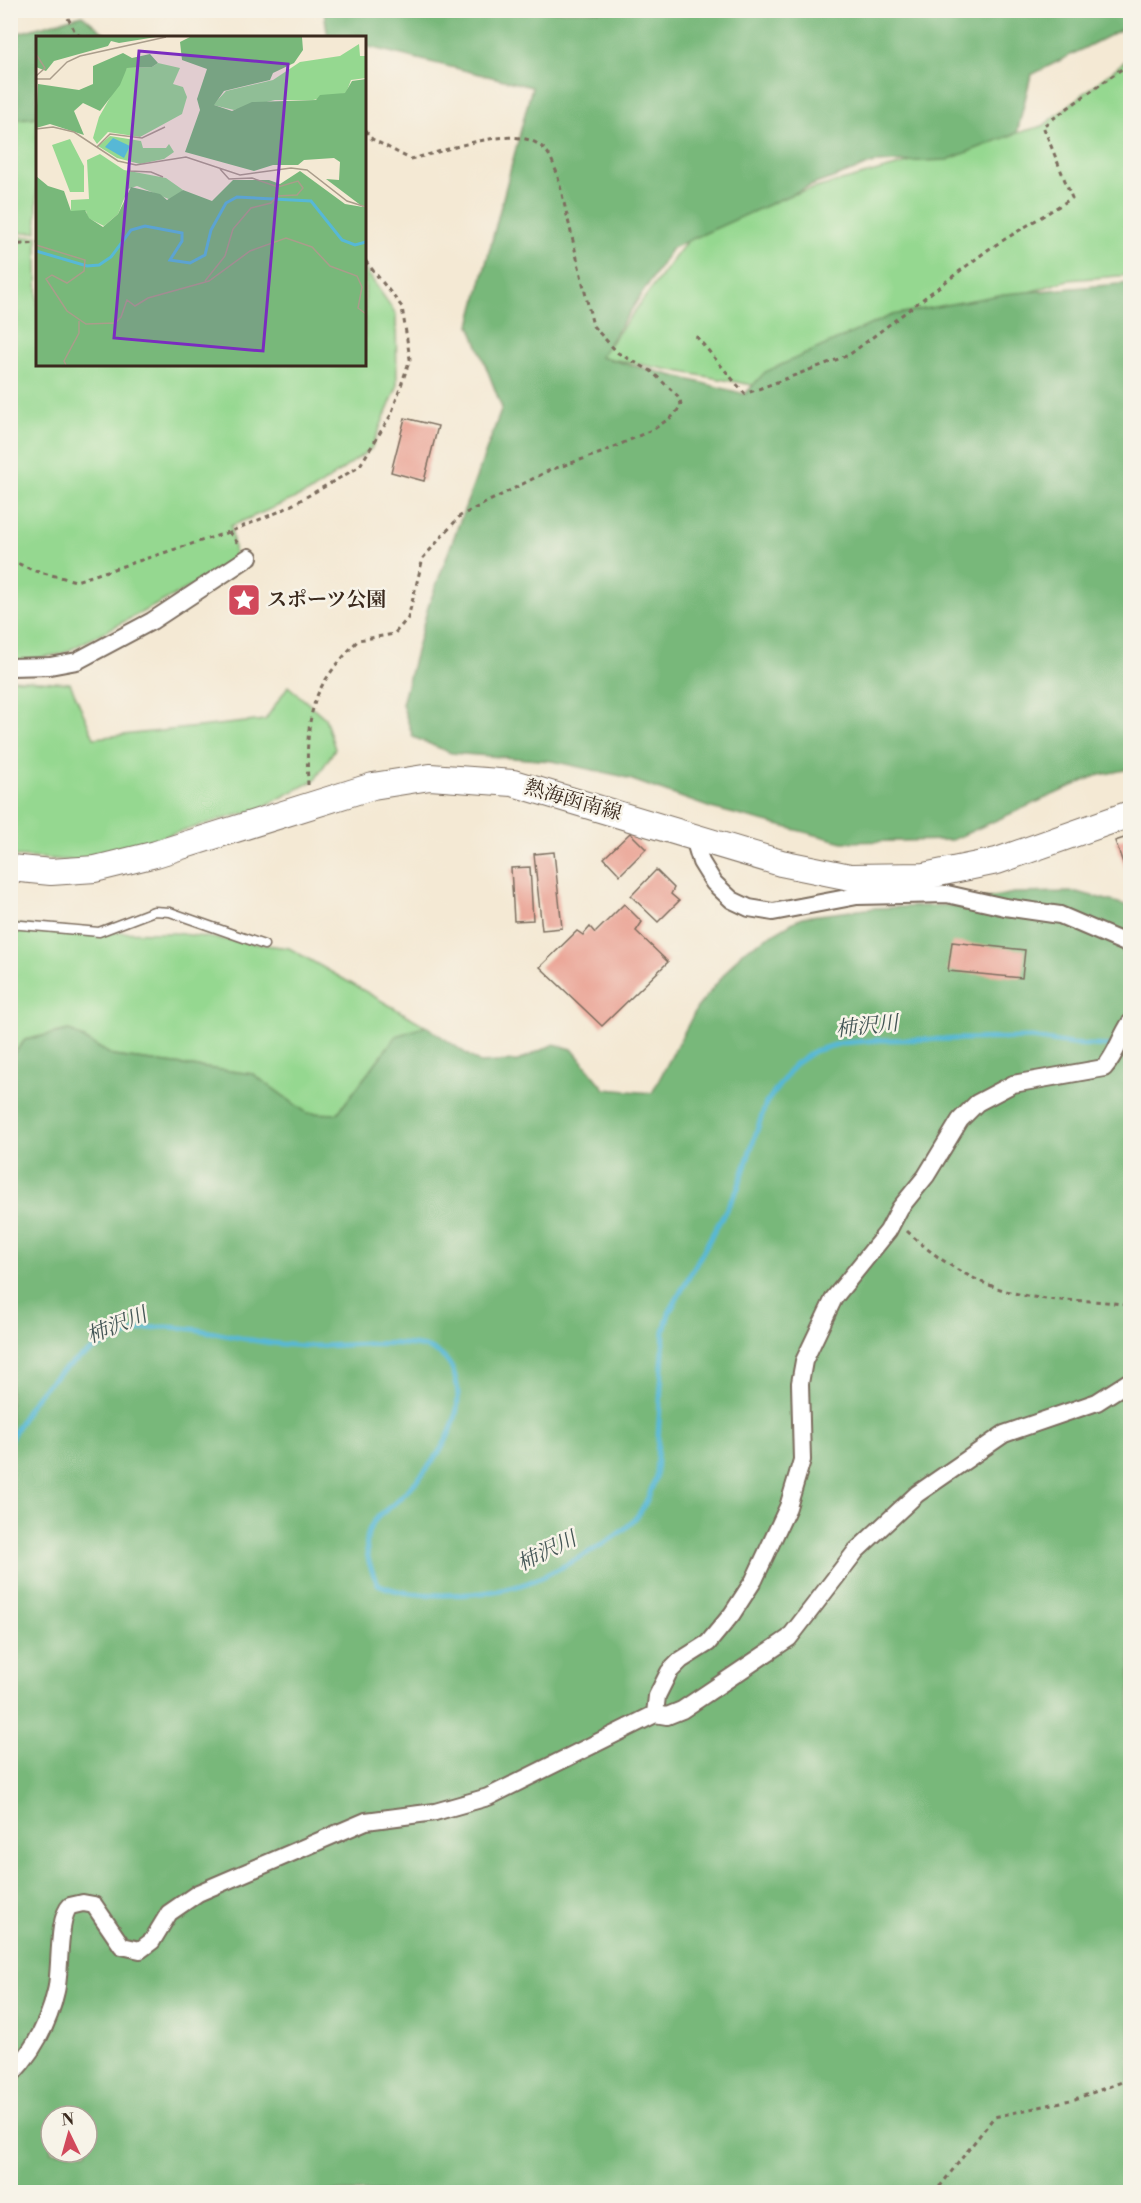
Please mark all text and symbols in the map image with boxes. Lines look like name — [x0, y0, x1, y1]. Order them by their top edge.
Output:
inset map — [36, 36, 366, 366]
place icon: スポーツ公園 — [226, 582, 262, 618]
place label: スポーツ公園 — [267, 588, 386, 613]
street label: 熱海函南線 — [521, 775, 625, 827]
water label: 柿沢川 — [834, 1011, 902, 1043]
water label: 柿沢川 — [83, 1301, 153, 1350]
water label: 柿沢川 — [513, 1526, 583, 1577]
north arrow — [39, 2104, 99, 2164]
text: N — [61, 2110, 75, 2131]

